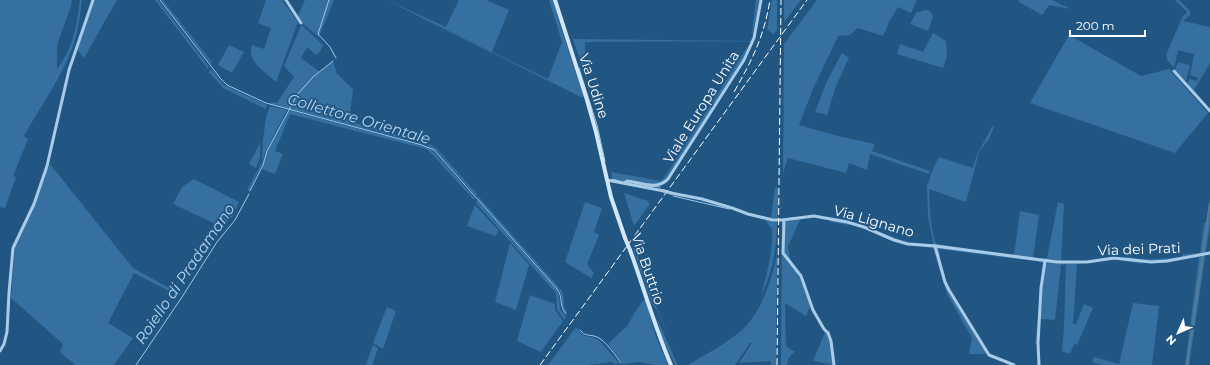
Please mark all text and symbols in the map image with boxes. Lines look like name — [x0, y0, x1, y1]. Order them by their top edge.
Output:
scale bar — [1070, 12, 1145, 38]
text: 200 m — [1076, 18, 1115, 33]
street label: Viale Europa Unita — [659, 47, 743, 167]
street label: Via Udine — [575, 51, 613, 121]
water label: Collettore Orientale — [286, 89, 433, 148]
water label: Roiello di Pradamano — [130, 200, 239, 348]
street label: Via Lignano — [832, 201, 916, 241]
street label: Via Buttrio — [627, 231, 669, 307]
street label: Via dei Prati — [1097, 239, 1181, 259]
north arrow — [1158, 313, 1198, 353]
text: N — [1163, 332, 1179, 348]

